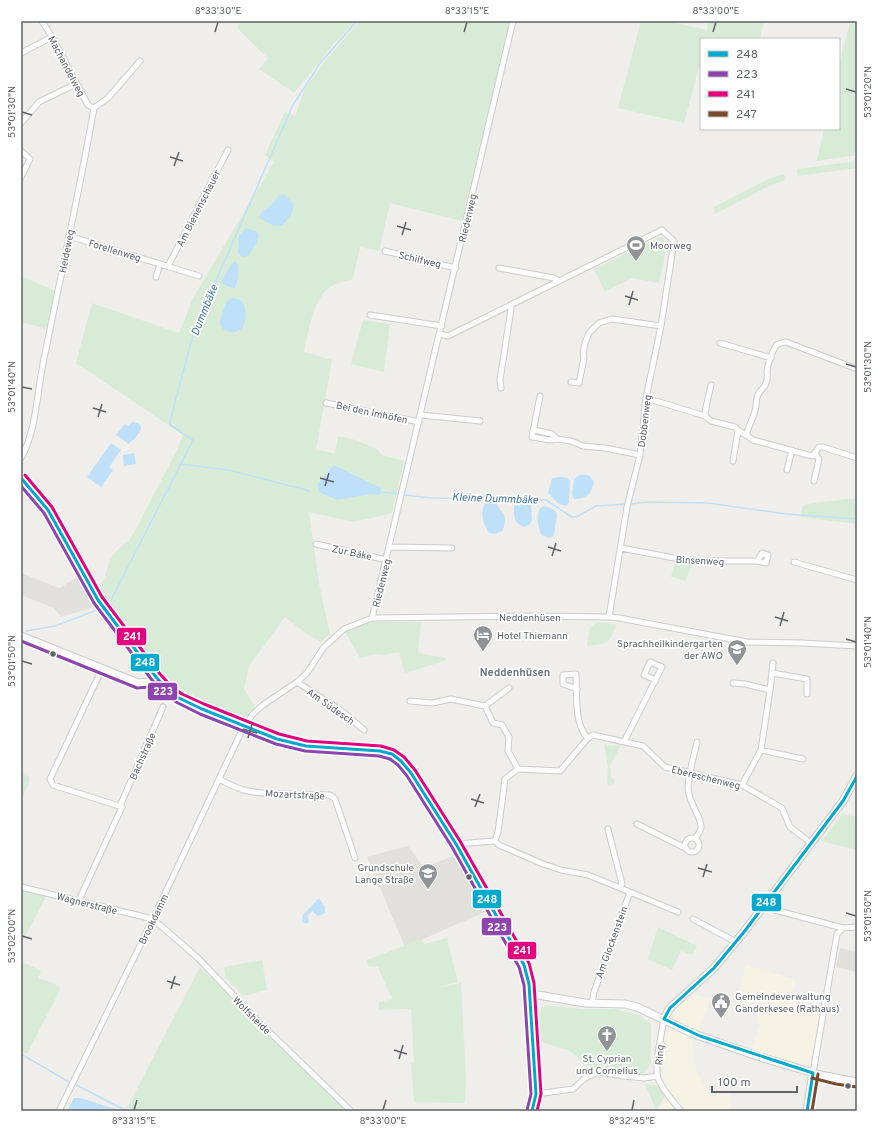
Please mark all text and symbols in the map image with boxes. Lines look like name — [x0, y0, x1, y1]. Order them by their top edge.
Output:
text: 8°33'30"E — [195, 5, 241, 18]
text: 8°33'15"E — [445, 5, 489, 18]
text: 8°33'00"E — [692, 5, 740, 18]
street label: Machandelweg — [44, 34, 87, 99]
legend — [700, 38, 840, 130]
text: 248 — [736, 47, 758, 63]
text: 53°01'20"N — [862, 66, 875, 118]
text: 223 — [736, 67, 758, 83]
text: 53°01'30"N — [6, 86, 19, 138]
text: 241 — [736, 87, 755, 103]
text: 247 — [736, 107, 757, 123]
street label: Am Bienenschauer — [174, 168, 224, 249]
street label: Riedenweg — [457, 193, 480, 244]
street label: Heideweg — [57, 228, 78, 274]
sports icon: Moorweg — [625, 234, 647, 262]
street label: Forellenweg — [87, 237, 142, 266]
place label: Moorweg — [650, 240, 691, 253]
street label: Schilfweg — [397, 249, 442, 272]
water label: Dummbäke — [188, 283, 222, 338]
text: 53°01'30"N — [862, 341, 875, 393]
text: 53°01'40"N — [6, 361, 19, 413]
street label: Dobbenweg — [636, 394, 655, 448]
street label: Bei den Imhöfen — [335, 400, 409, 427]
water label: Kleine Dummbäke — [452, 490, 539, 508]
street label: Zur Bäke — [330, 543, 373, 564]
street label: Binsenweg — [675, 554, 725, 569]
street label: Riedenweg — [370, 558, 395, 609]
street label: Neddenhüsen — [499, 612, 561, 625]
text: 53°01'40"N — [862, 616, 875, 668]
hotel icon: Hotel Thiemann — [472, 624, 494, 652]
line badge: 241 — [116, 627, 147, 646]
text: 241 — [123, 630, 141, 644]
place label: Hotel Thiemann — [497, 630, 568, 643]
text: 53°01'50"N — [6, 635, 19, 687]
place label: Sprachheilkindergarten der AWO — [617, 638, 723, 663]
school or university icon: Sprachheilkindergarten der AWO — [726, 638, 748, 666]
unlabelled marker — [48, 649, 58, 659]
line badge: 248 — [130, 653, 160, 672]
text: 248 — [135, 656, 155, 670]
district label: Neddenhüsen — [480, 666, 550, 680]
line badge: 223 — [147, 682, 178, 701]
text: 223 — [153, 685, 173, 699]
street label: Am Südesch — [304, 686, 357, 728]
street label: Bachstraße — [127, 731, 160, 782]
street label: Ebereschenweg — [670, 764, 742, 793]
street label: Mozartstraße — [265, 787, 325, 804]
place label: Grundschule Lange Straße — [355, 862, 414, 887]
school or university icon: Grundschule Lange Straße — [417, 862, 439, 890]
unlabelled marker — [464, 872, 474, 882]
line badge: 248 — [472, 889, 502, 909]
text: 53°01'50"N — [862, 890, 875, 942]
street label: Wagnerstraße — [55, 891, 118, 918]
street label: Brookdamm — [137, 892, 172, 947]
text: 248 — [477, 893, 497, 907]
line badge: 248 — [751, 893, 782, 912]
text: 248 — [756, 896, 776, 910]
street label: Am Glockenstein — [593, 905, 631, 980]
text: 53°02'00"N — [6, 909, 19, 963]
line badge: 223 — [481, 917, 512, 936]
text: 223 — [487, 921, 507, 935]
line badge: 241 — [507, 941, 537, 960]
text: 241 — [513, 944, 531, 958]
public building icon: Gemeindeverwaltung Ganderkesee (Rathaus) — [710, 991, 732, 1019]
place label: Gemeindeverwaltung Ganderkesee (Rathaus) — [735, 991, 840, 1016]
street label: Wolfsheide — [229, 994, 273, 1038]
church icon: St. Cyprian und Cornelius — [596, 1024, 618, 1052]
street label: Ring — [653, 1044, 668, 1066]
place label: St. Cyprian und Cornelius — [576, 1053, 638, 1078]
scale bar — [712, 1068, 797, 1094]
text: 100 m — [718, 1075, 751, 1091]
unlabelled marker — [843, 1081, 853, 1091]
text: 8°33'15"E — [112, 1115, 156, 1128]
text: 8°33'00"E — [359, 1115, 407, 1128]
text: 8°32'45"E — [609, 1115, 655, 1128]

